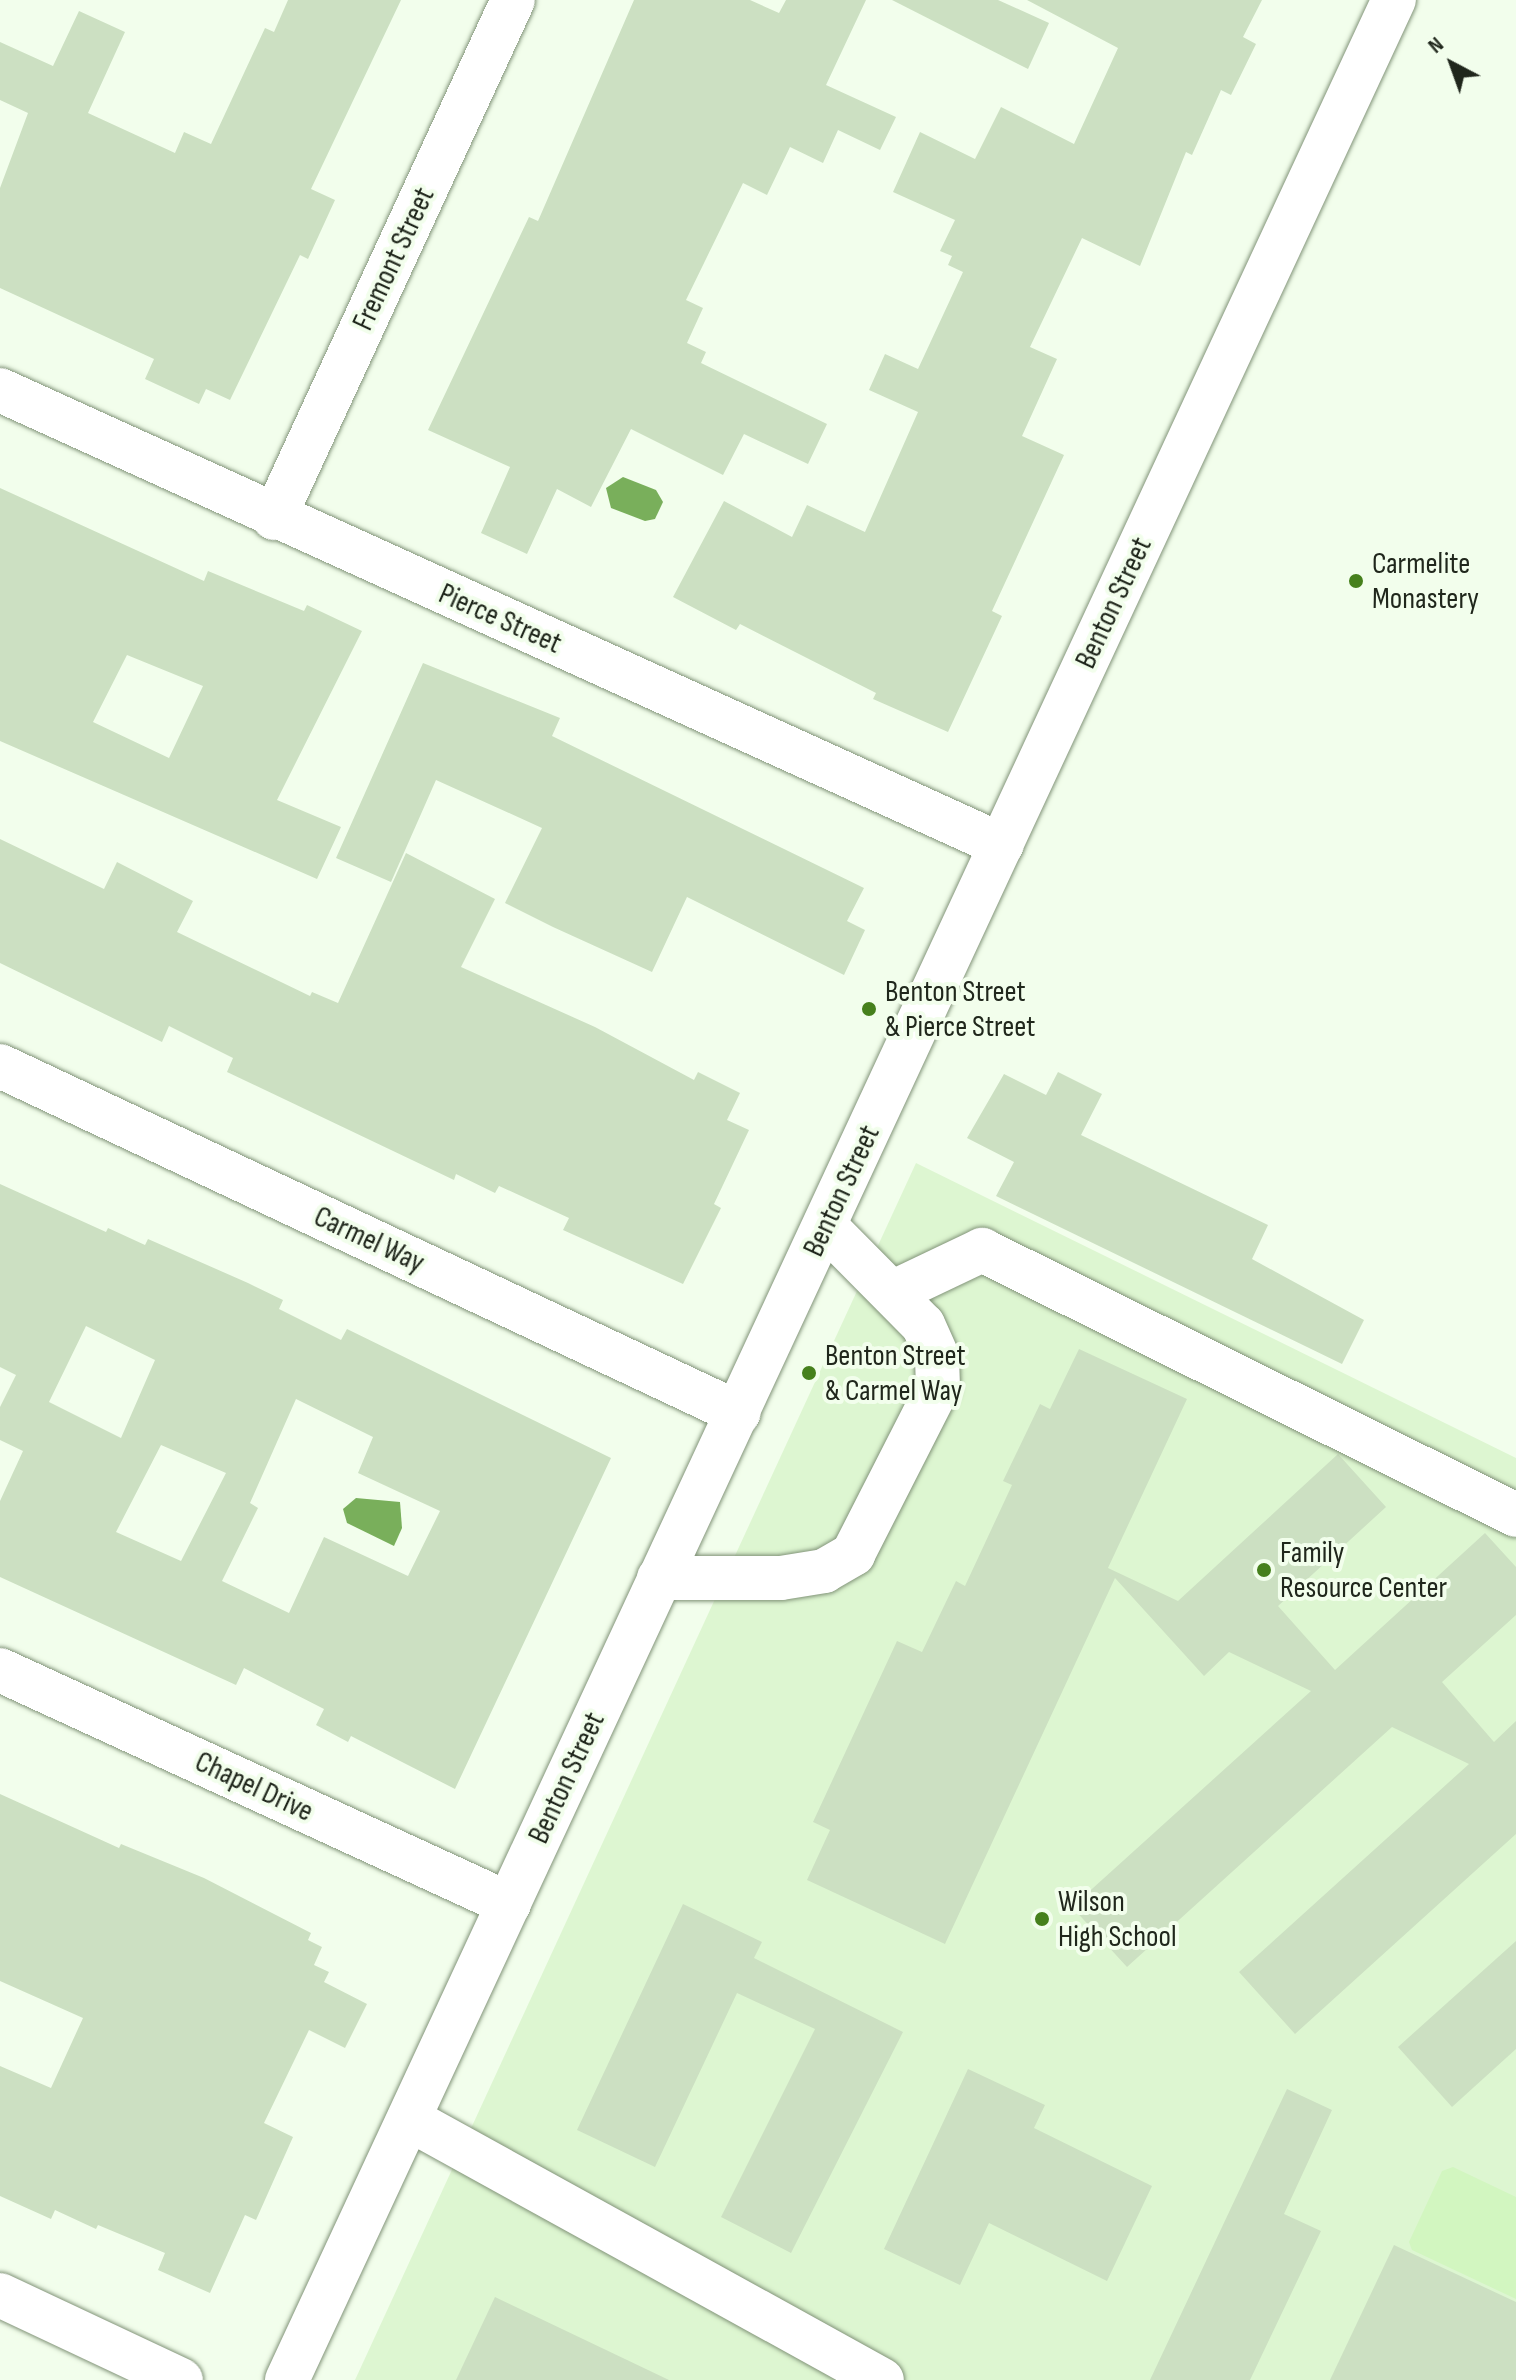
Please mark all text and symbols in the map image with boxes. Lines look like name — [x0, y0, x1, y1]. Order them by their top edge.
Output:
north arrow — [1412, 24, 1492, 104]
text: N — [1423, 31, 1449, 60]
street label: Fremont Street — [345, 182, 443, 336]
street label: Benton Street — [1068, 532, 1160, 674]
place label: Carmelite Monastery — [1372, 546, 1479, 616]
marker: Carmelite Monastery — [1347, 572, 1365, 590]
street label: Pierce Street — [433, 576, 567, 662]
place label: Benton Street & Pierce Street — [885, 974, 1035, 1044]
marker: Benton Street & Pierce Street — [860, 1000, 878, 1018]
street label: Benton Street — [796, 1120, 888, 1262]
street label: Carmel Way — [308, 1199, 430, 1281]
place label: Benton Street & Carmel Way — [825, 1338, 966, 1408]
marker: Benton Street & Carmel Way — [800, 1364, 818, 1382]
place label: Family Resource Center — [1280, 1535, 1447, 1606]
marker: Family Resource Center — [1255, 1561, 1273, 1579]
street label: Benton Street — [521, 1707, 613, 1849]
street label: Chapel Drive — [189, 1744, 319, 1830]
place label: Wilson High School — [1058, 1884, 1177, 1954]
marker: Wilson High School — [1033, 1910, 1051, 1928]

